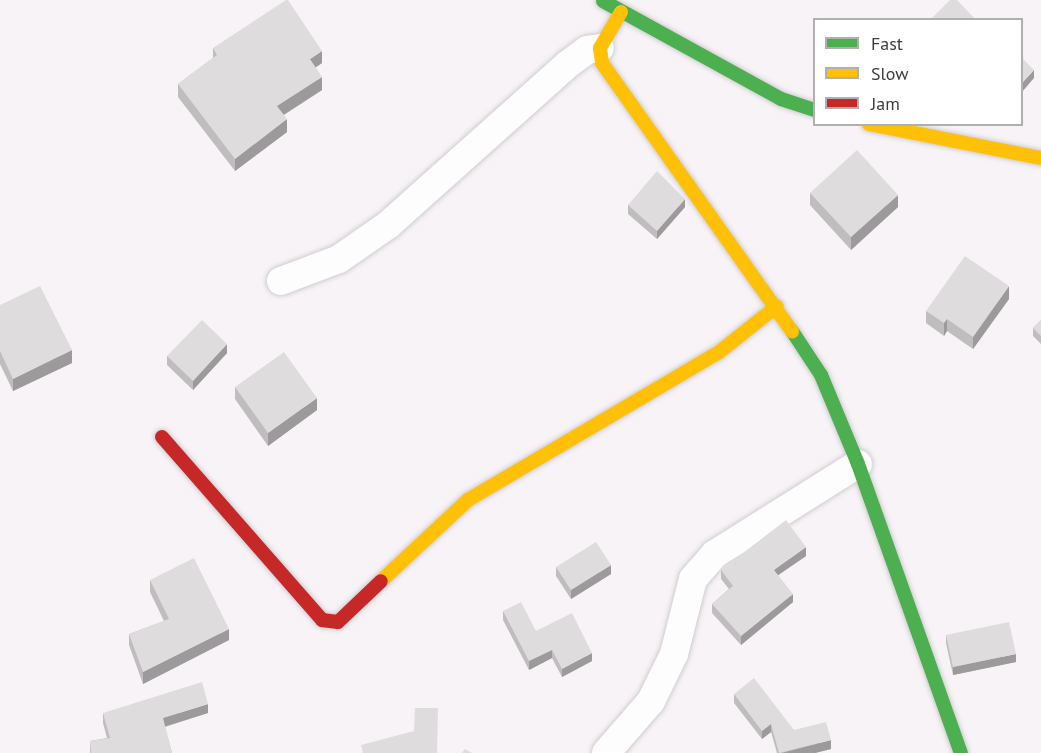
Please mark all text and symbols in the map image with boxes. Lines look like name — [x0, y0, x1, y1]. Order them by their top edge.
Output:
legend — [813, 18, 1023, 126]
text: Fast — [871, 32, 903, 55]
text: Slow — [871, 62, 909, 85]
text: Jam — [871, 92, 900, 115]

